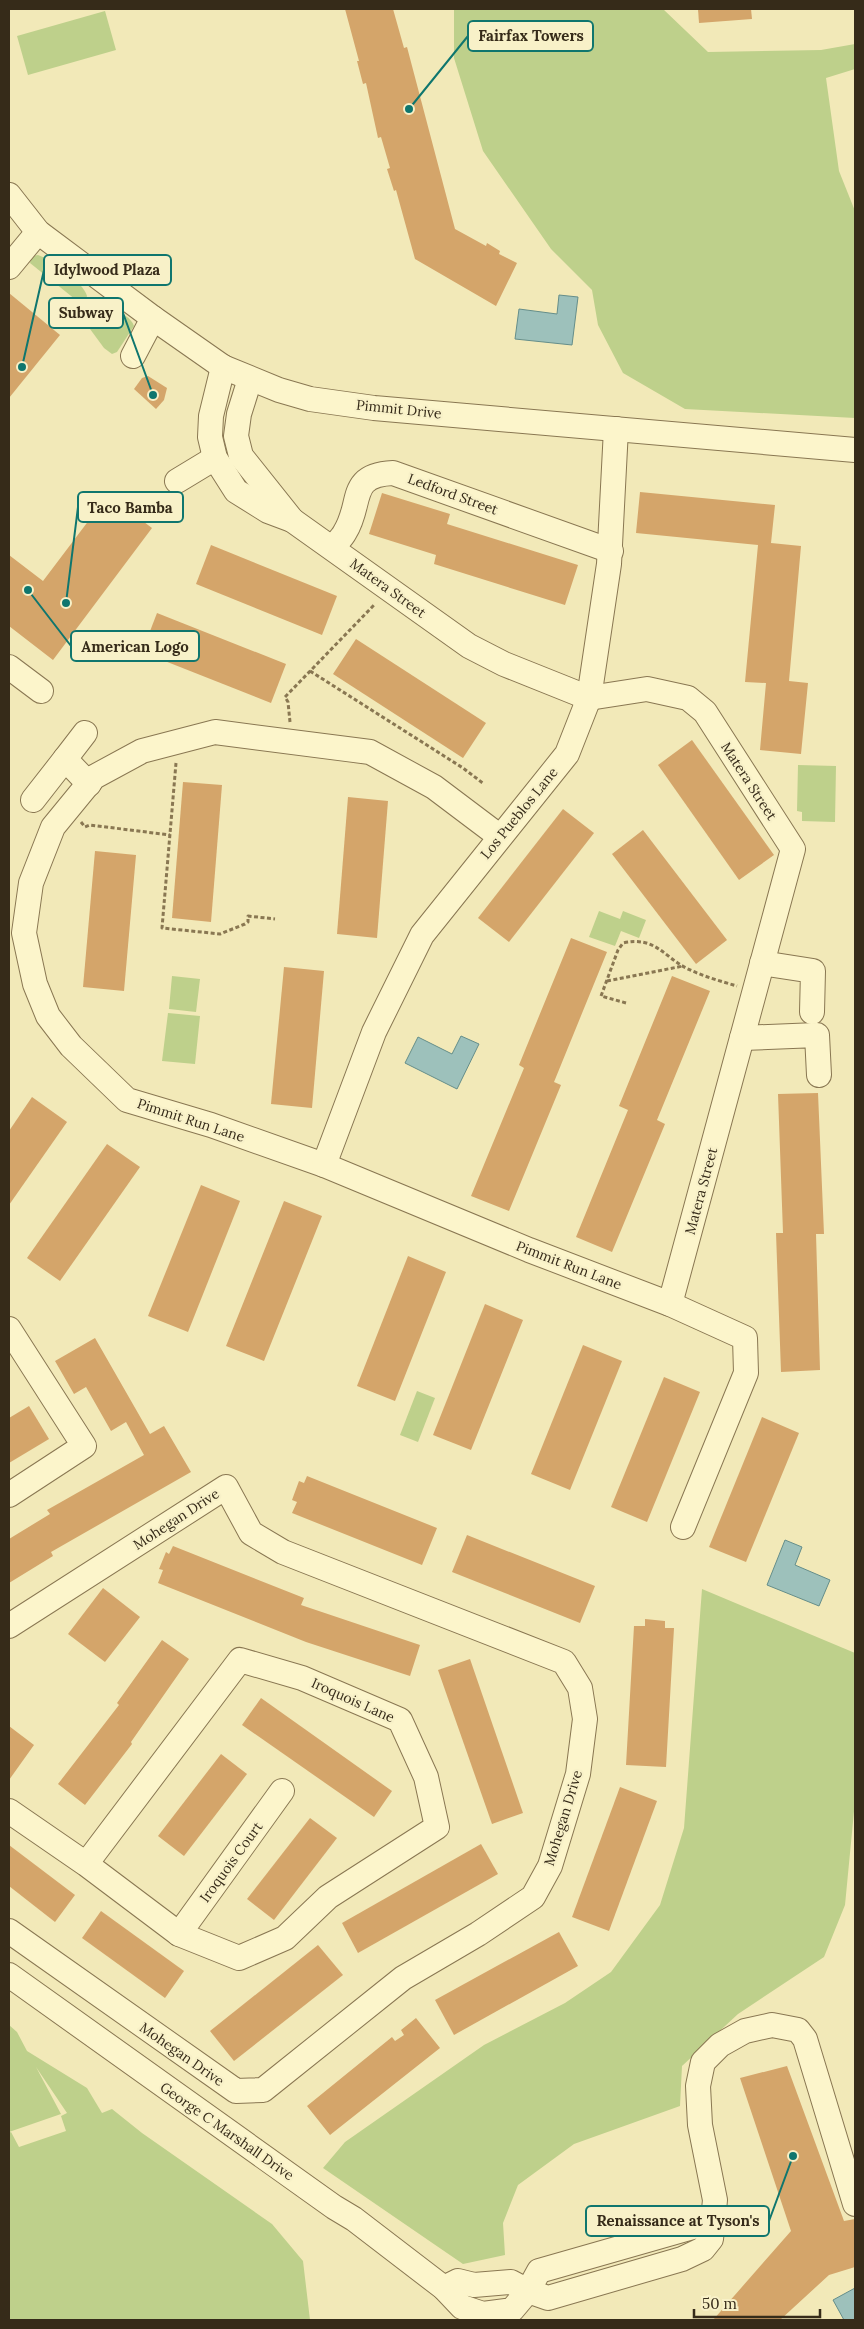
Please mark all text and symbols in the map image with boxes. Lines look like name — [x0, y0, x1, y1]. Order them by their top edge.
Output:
callout: Fairfax Towers — [468, 21, 593, 51]
text: Fairfax Towers — [478, 26, 584, 45]
callout: Idylwood Plaza — [44, 255, 171, 285]
text: Idylwood Plaza — [54, 260, 160, 279]
callout: Subway — [49, 298, 123, 328]
text: Subway — [59, 303, 114, 322]
street label: Pimmit Drive — [355, 396, 443, 422]
street label: Ledford Street — [405, 469, 501, 519]
callout: Taco Bamba — [78, 492, 183, 522]
text: Taco Bamba — [87, 498, 173, 517]
street label: Matera Street — [346, 554, 430, 622]
callout: American Logo — [71, 631, 199, 661]
text: American Logo — [81, 637, 189, 656]
street label: Matera Street — [717, 739, 781, 824]
street label: Los Pueblos Lane — [476, 763, 562, 863]
street label: Pimmit Run Lane — [135, 1094, 247, 1146]
street label: Matera Street — [681, 1145, 721, 1237]
street label: Pimmit Run Lane — [514, 1237, 625, 1294]
street label: Mohegan Drive — [130, 1484, 223, 1554]
street label: Iroquois Lane — [309, 1674, 398, 1727]
street label: Mohegan Drive — [540, 1768, 586, 1868]
street label: Iroquois Court — [196, 1818, 267, 1906]
street label: Mohegan Drive — [136, 2018, 228, 2090]
street label: George C Marshall Drive — [157, 2078, 298, 2184]
callout: Renaissance at Tyson's — [586, 2206, 769, 2236]
text: Renaissance at Tyson's — [596, 2211, 760, 2230]
scale bar — [694, 2286, 820, 2318]
text: 50 m — [702, 2294, 737, 2313]

